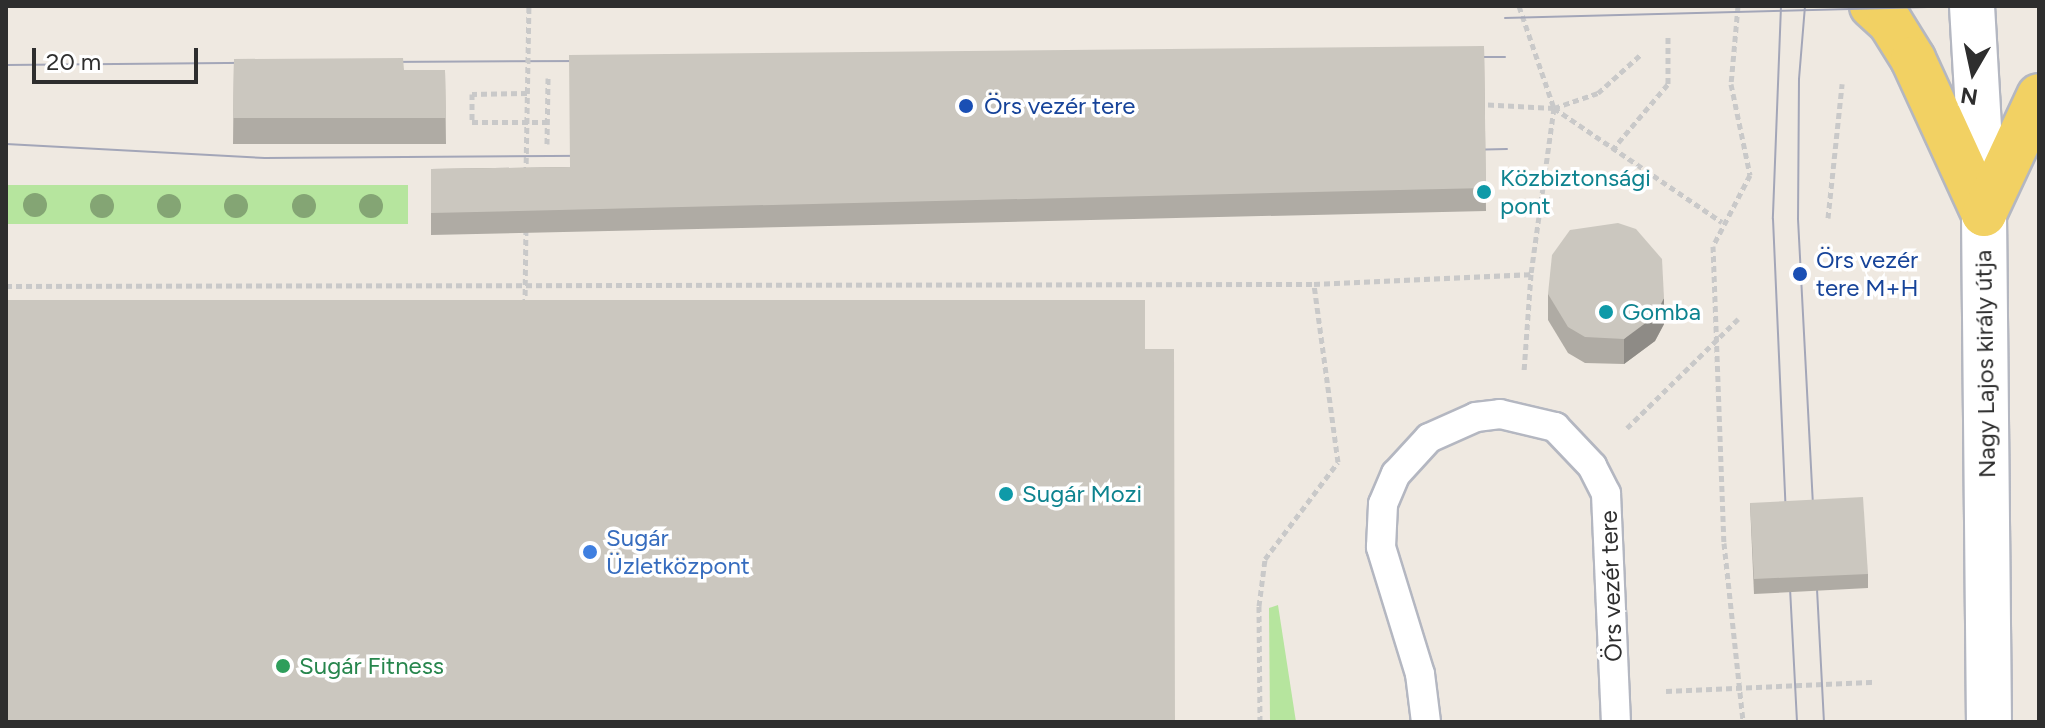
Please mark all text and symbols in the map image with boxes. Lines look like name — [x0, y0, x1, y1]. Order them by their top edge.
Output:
scale bar — [36, 32, 202, 82]
north arrow — [1933, 32, 2013, 112]
text: 20 m — [46, 47, 101, 76]
text: N — [1959, 82, 1980, 111]
place label: Örs vezér tere — [984, 92, 1135, 120]
marker: Örs vezér tere — [955, 95, 977, 117]
place label: Közbiztonsági pont — [1500, 164, 1651, 220]
marker: Közbiztonsági pont — [1475, 183, 1493, 201]
place label: Örs vezér tere M+H — [1816, 246, 1919, 302]
street label: Nagy Lajos király útja — [1969, 250, 2001, 478]
marker: Örs vezér tere M+H — [1791, 265, 1809, 283]
place label: Gomba — [1622, 298, 1701, 326]
marker: Gomba — [1597, 303, 1615, 321]
place label: Sugár Mozi — [1022, 480, 1142, 508]
marker: Sugár Mozi — [997, 485, 1015, 503]
street label: Örs vezér tere — [1594, 510, 1628, 662]
place label: Sugár Üzletközpont — [606, 524, 750, 580]
marker: Sugár Üzletközpont — [581, 543, 599, 561]
place label: Sugár Fitness — [299, 652, 444, 680]
marker: Sugár Fitness — [274, 657, 292, 675]

